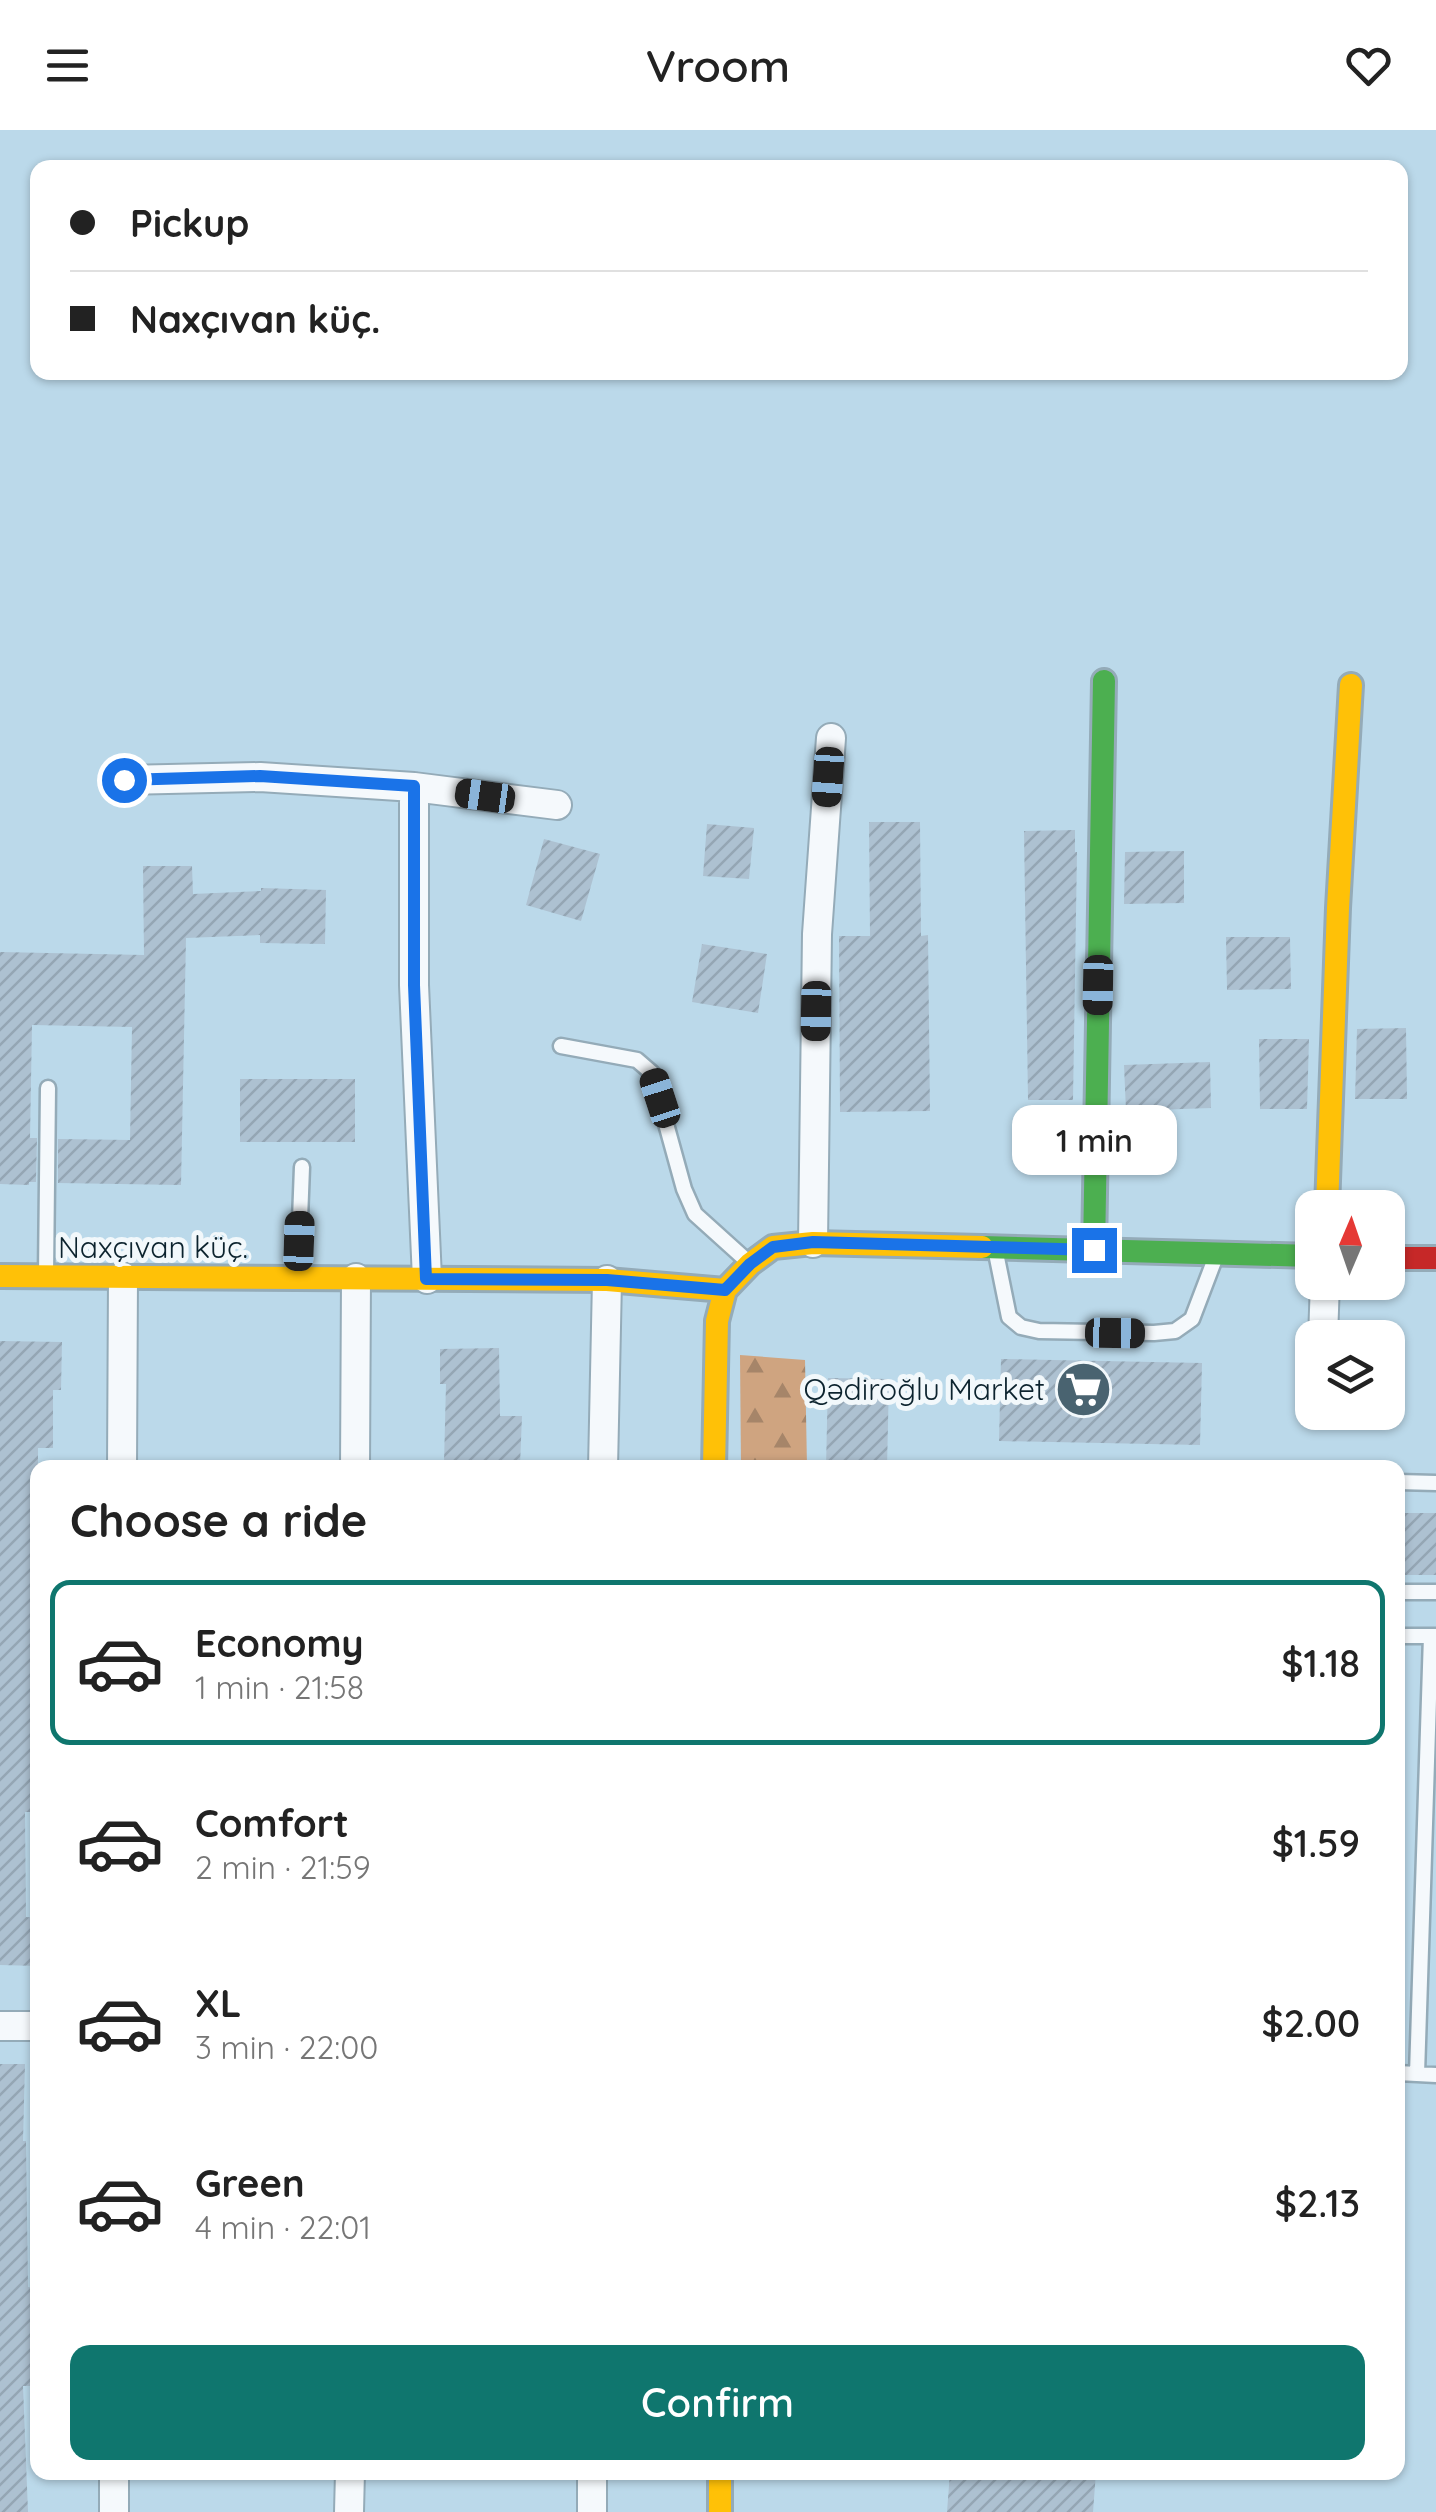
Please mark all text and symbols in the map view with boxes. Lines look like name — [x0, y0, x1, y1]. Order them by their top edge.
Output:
text: Vroom — [646, 37, 790, 93]
icon: menu — [40, 38, 95, 93]
icon: heart — [1341, 38, 1396, 93]
text: Pickup — [130, 199, 249, 247]
text: Naxçıvan küç. — [130, 295, 380, 343]
car — [811, 746, 845, 808]
route start — [102, 758, 147, 803]
car — [453, 777, 517, 815]
car — [1082, 955, 1114, 1015]
car — [800, 981, 832, 1041]
car — [636, 1065, 684, 1131]
callout: 1 min — [1012, 1105, 1176, 1175]
text: 1 min — [1056, 1120, 1133, 1160]
north arrow — [1295, 1190, 1405, 1300]
map controls — [1295, 1190, 1405, 1430]
car — [283, 1210, 315, 1272]
street label: Naxçıvan küç. — [58, 1228, 248, 1266]
route end — [1072, 1228, 1117, 1273]
car — [1085, 1317, 1145, 1349]
button: layers — [1295, 1320, 1405, 1430]
supermarket icon: Qədiroğlu Market — [1054, 1359, 1114, 1419]
place label: Qədiroğlu Market — [803, 1370, 1045, 1408]
text: Choose a ride — [70, 1492, 367, 1548]
icon: car — [75, 1618, 165, 1708]
text: Economy — [195, 1619, 364, 1667]
text: $1.18 — [1281, 1639, 1360, 1687]
text: 1 min · 21:58 — [195, 1667, 364, 1707]
icon: car — [75, 1798, 165, 1888]
text: Comfort — [195, 1799, 349, 1847]
text: $1.59 — [1272, 1819, 1360, 1867]
text: 2 min · 21:59 — [195, 1847, 371, 1887]
icon: car — [75, 1978, 165, 2068]
text: XL — [195, 1979, 241, 2027]
text: $2.00 — [1262, 1999, 1360, 2047]
text: 3 min · 22:00 — [195, 2027, 378, 2067]
icon: car — [75, 2158, 165, 2248]
text: Green — [195, 2159, 305, 2207]
text: $2.13 — [1275, 2179, 1360, 2227]
text: 4 min · 22:01 — [195, 2207, 371, 2247]
button: Confirm — [70, 2345, 1365, 2460]

